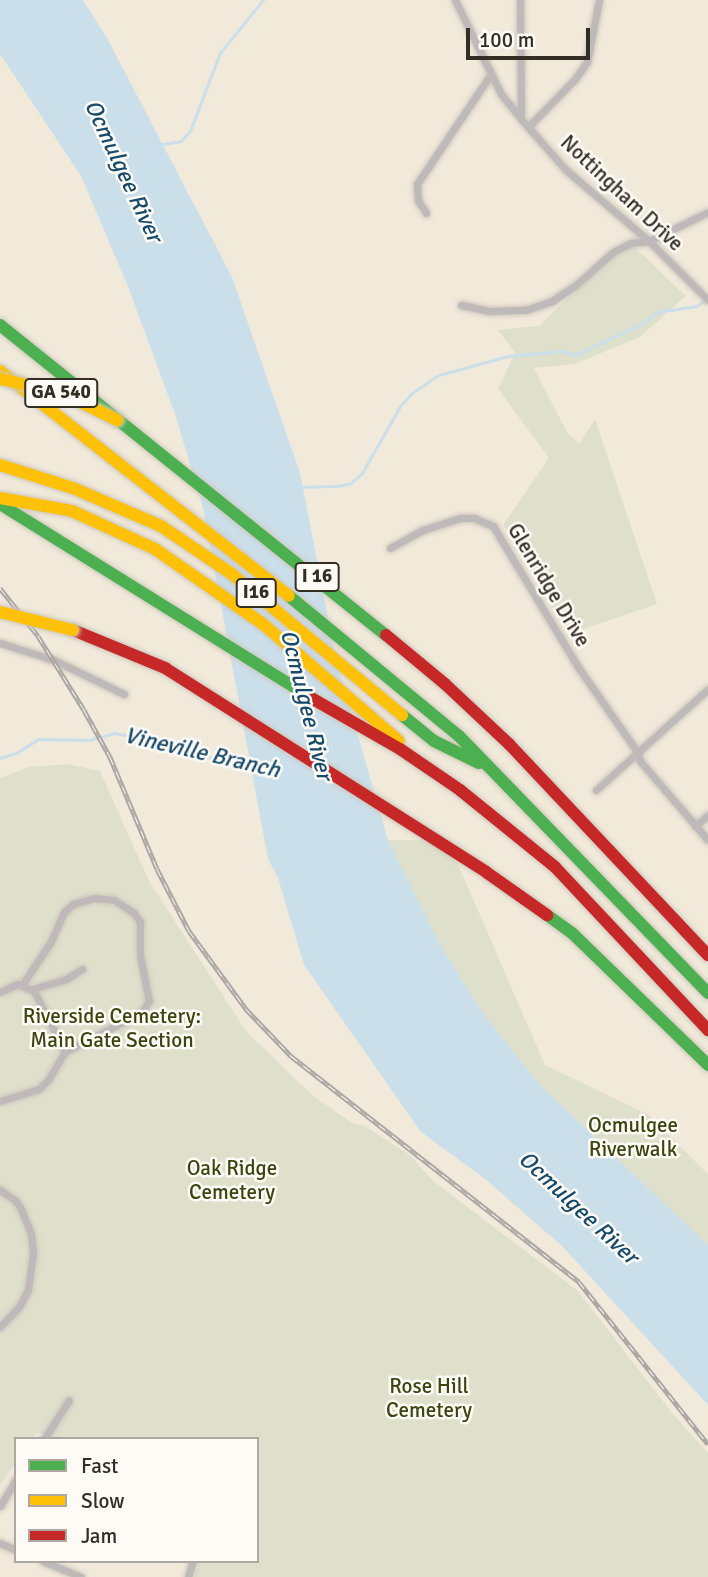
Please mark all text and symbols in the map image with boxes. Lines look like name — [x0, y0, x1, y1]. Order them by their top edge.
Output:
scale bar — [470, 14, 594, 58]
text: 100 m — [479, 27, 534, 53]
water label: Ocmulgee River — [78, 96, 168, 246]
street label: Nottingham Drive — [555, 130, 689, 256]
road number: GA 540 — [22, 378, 100, 408]
street label: Glenridge Drive — [502, 519, 596, 651]
road number: I 16 — [294, 562, 340, 592]
road number: I16 — [235, 578, 277, 608]
water label: Ocmulgee River — [274, 627, 338, 783]
water label: Vineville Branch — [122, 722, 282, 784]
park label: Riverside Cemetery: Main Gate Section — [23, 1003, 201, 1053]
park label: Ocmulgee Riverwalk — [588, 1112, 678, 1162]
water label: Ocmulgee River — [512, 1146, 644, 1270]
park label: Oak Ridge Cemetery — [187, 1155, 277, 1205]
park label: Rose Hill Cemetery — [386, 1373, 472, 1423]
legend — [14, 1437, 259, 1563]
text: Fast — [81, 1453, 118, 1479]
text: Slow — [81, 1488, 125, 1514]
text: Jam — [81, 1523, 117, 1549]

